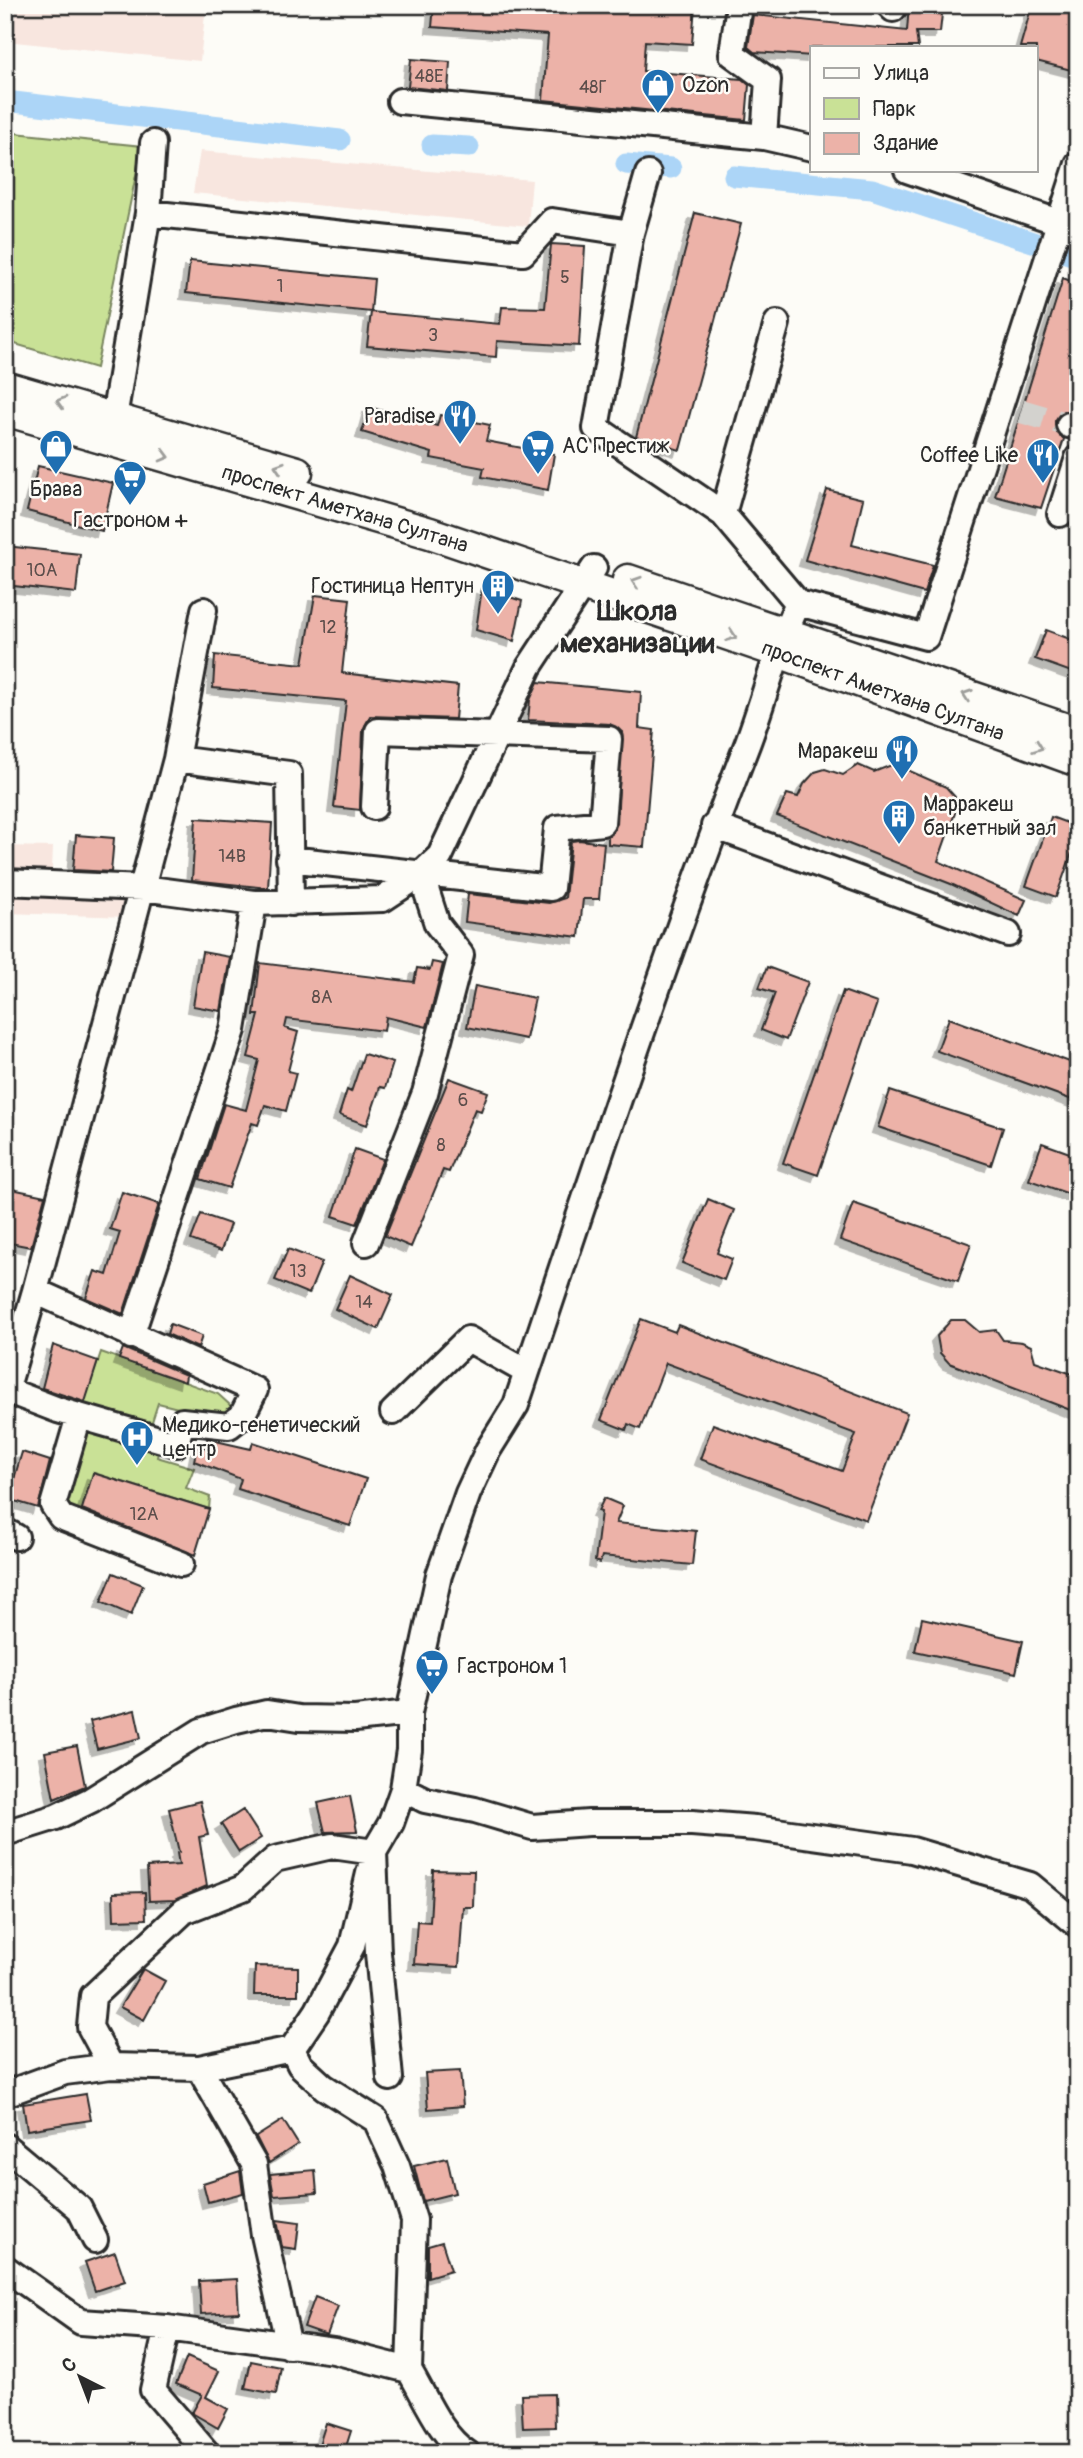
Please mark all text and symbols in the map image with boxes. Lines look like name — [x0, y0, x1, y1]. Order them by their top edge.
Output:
legend — [810, 46, 1038, 172]
text: Улица — [873, 60, 929, 87]
house number: 48Е — [415, 65, 443, 88]
shop icon: Ozon — [639, 66, 677, 115]
place label: Ozon — [682, 72, 729, 99]
house number: 48Г — [579, 76, 607, 99]
text: Парк — [873, 96, 916, 123]
text: Здание — [873, 130, 939, 157]
house number: 5 — [560, 266, 570, 289]
house number: 1 — [276, 275, 284, 298]
house number: 3 — [428, 324, 438, 347]
one-way arrow — [56, 395, 68, 410]
restaurant icon: Paradise — [441, 397, 479, 446]
place label: Paradise — [363, 403, 436, 430]
shop icon: Брава — [37, 427, 75, 476]
supermarket icon: АС Престиж — [519, 427, 557, 476]
place label: АС Престиж — [562, 433, 670, 460]
restaurant icon: Coffee Like — [1024, 436, 1062, 485]
place label: Coffee Like — [920, 442, 1019, 469]
one-way arrow — [159, 448, 171, 463]
supermarket icon: Гастроном + — [111, 458, 149, 507]
street label: проспект Аметхана Султана — [218, 459, 472, 559]
one-way arrow — [274, 460, 286, 475]
place label: Брава — [30, 476, 82, 503]
place label: Гастроном + — [73, 507, 188, 534]
house number: 10А — [26, 559, 58, 582]
building icon: Гостиница Нептун — [479, 567, 517, 616]
place label: Гостиница Нептун — [311, 573, 474, 600]
one-way arrow — [630, 576, 642, 590]
district label: Школа механизации — [560, 594, 715, 661]
house number: 12 — [319, 616, 337, 639]
one-way arrow — [725, 628, 737, 642]
street label: проспект Аметхана Султана — [758, 634, 1008, 748]
one-way arrow — [962, 689, 974, 703]
restaurant icon: Маракеш — [883, 732, 921, 781]
place label: Маракеш — [797, 738, 878, 765]
one-way arrow — [1031, 739, 1043, 753]
place label: Марракеш банкетный зал — [923, 791, 1057, 842]
building icon: Марракеш банкетный зал — [880, 797, 918, 846]
house number: 14В — [218, 845, 246, 868]
house number: 8А — [312, 986, 333, 1009]
house number: 6 — [458, 1089, 468, 1112]
house number: 8 — [436, 1134, 446, 1157]
house number: 13 — [289, 1260, 307, 1283]
house number: 14 — [355, 1291, 373, 1314]
place label: Медико-генетический центр — [162, 1412, 361, 1463]
hospital icon: Медико-генетический центр — [118, 1418, 156, 1467]
house number: 12А — [130, 1503, 159, 1526]
supermarket icon: Гастроном 1 — [413, 1647, 451, 1696]
place label: Гастроном 1 — [457, 1653, 567, 1680]
north arrow — [46, 2342, 116, 2412]
text: С — [57, 2352, 82, 2378]

